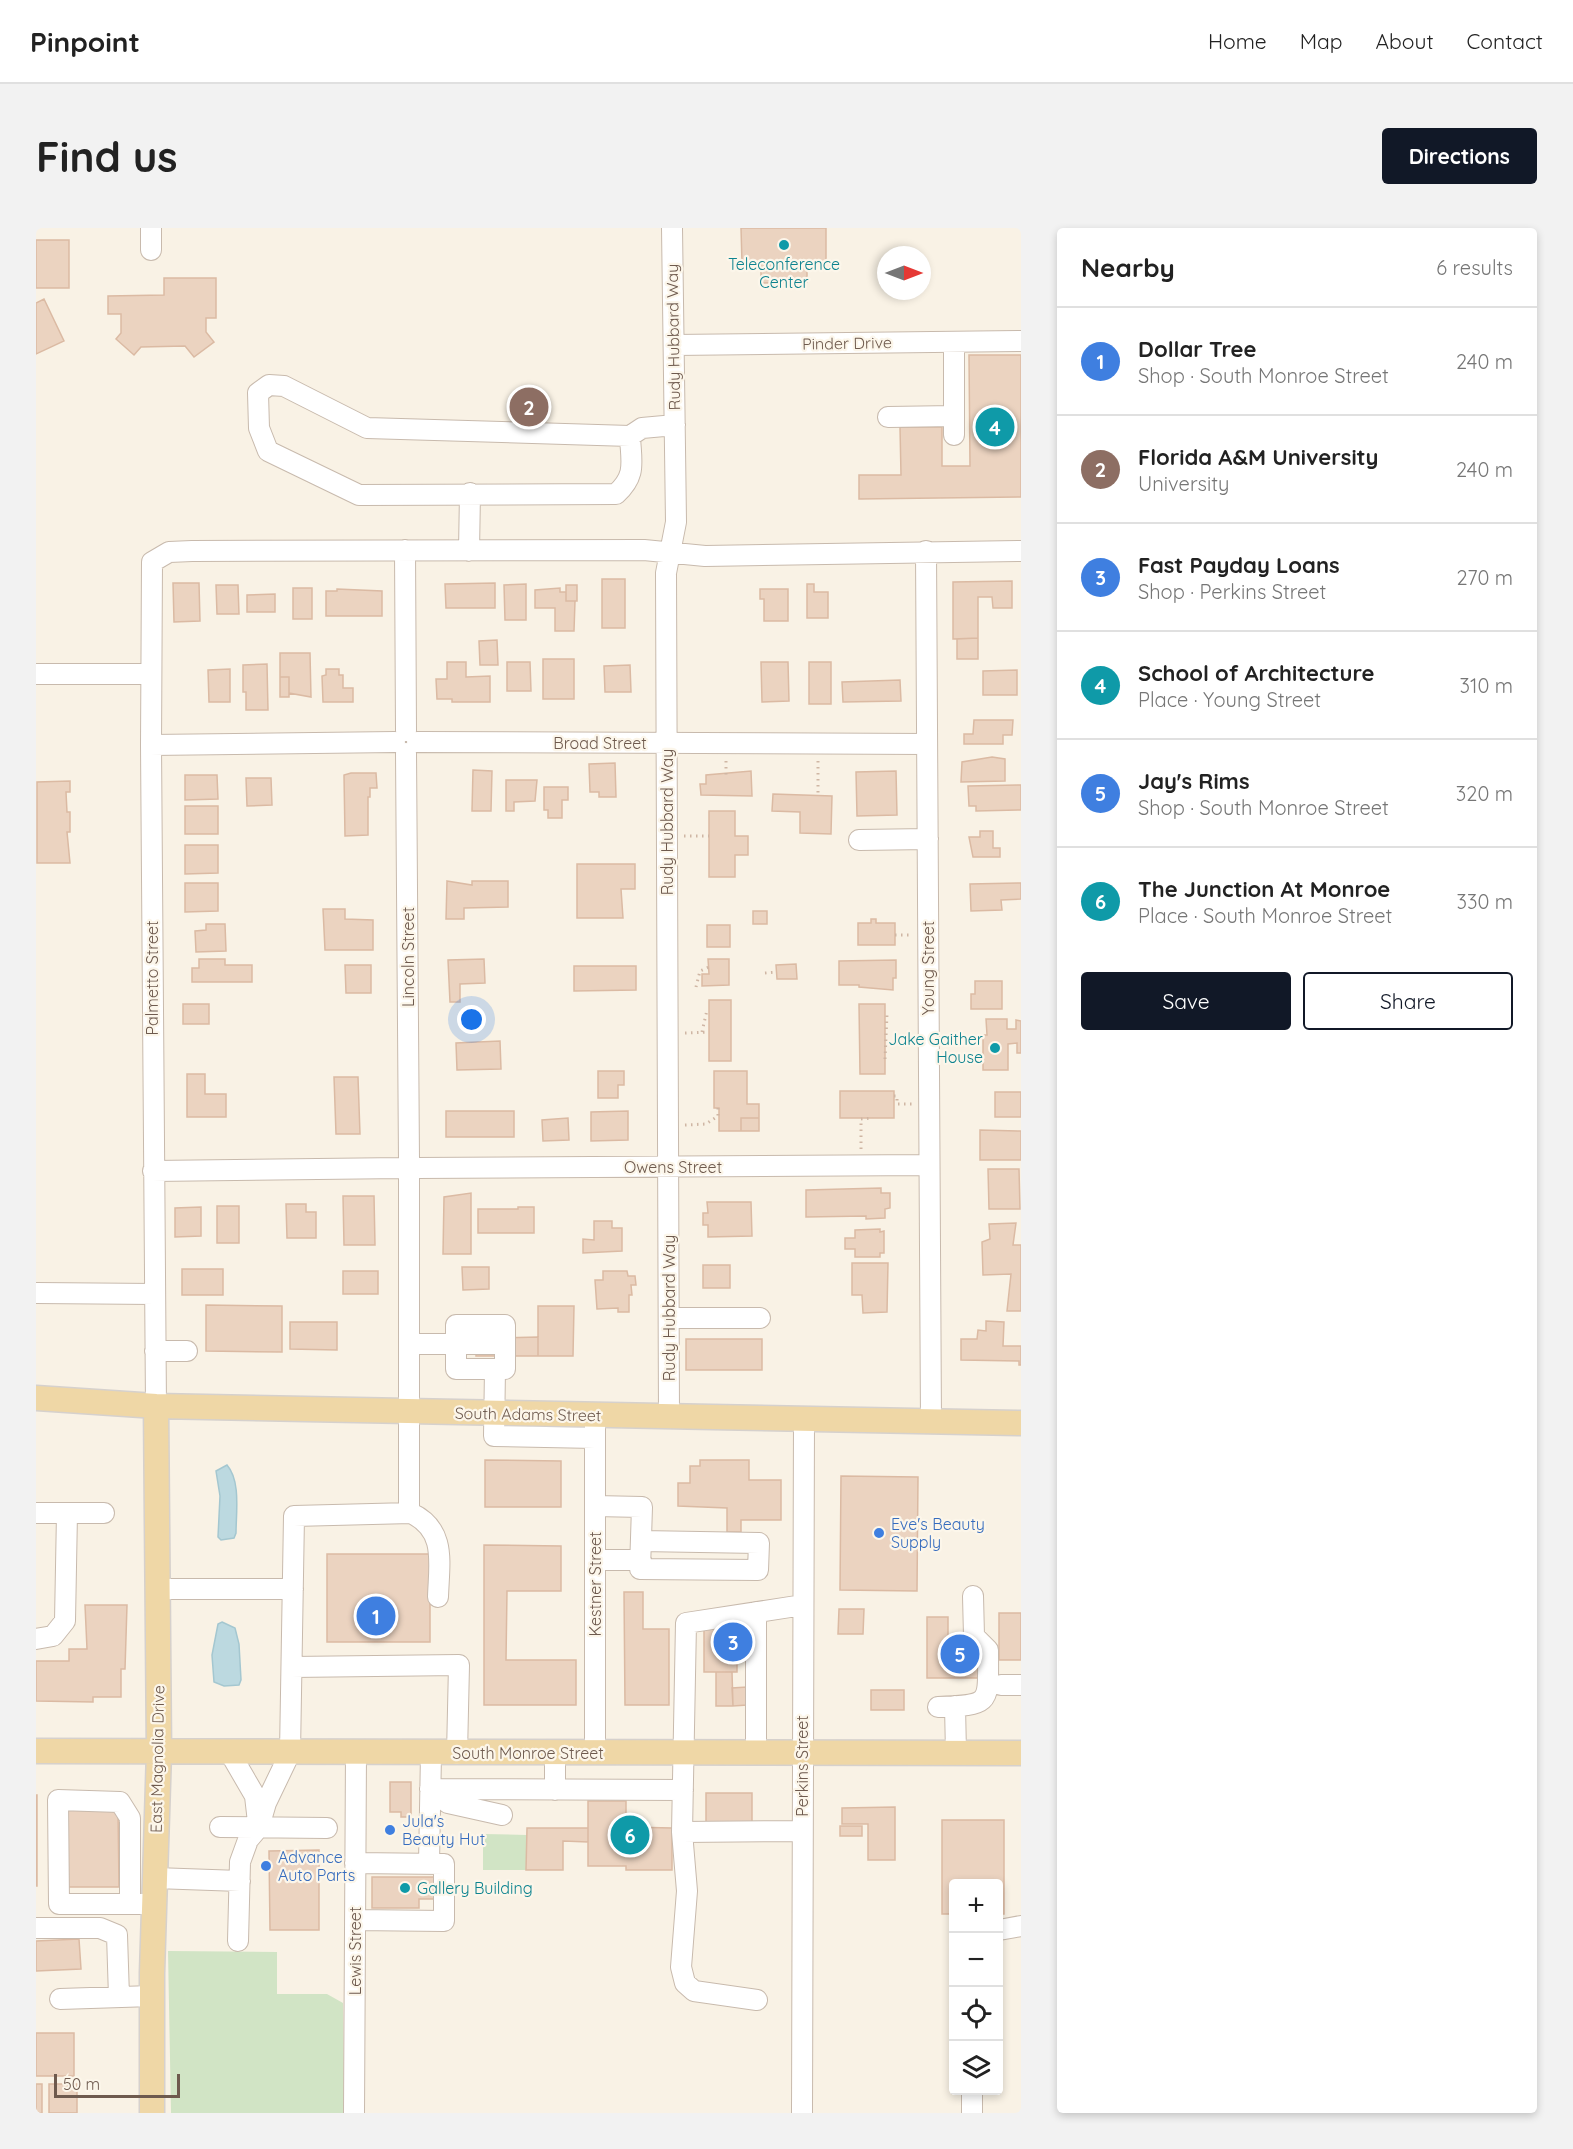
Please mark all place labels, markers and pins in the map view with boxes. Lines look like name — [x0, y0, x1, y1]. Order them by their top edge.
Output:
marker: Teleconference Center — [777, 238, 791, 252]
place label: Teleconference Center — [728, 254, 840, 292]
pin: 2 — [510, 384, 548, 429]
pin: 4 — [976, 404, 1014, 450]
place label: Jake Gaither House — [888, 1029, 983, 1067]
marker: Jake Gaither House — [988, 1041, 1002, 1055]
place label: Eve's Beauty Supply — [891, 1514, 985, 1552]
marker: Eve's Beauty Supply — [872, 1526, 886, 1540]
pin: 1 — [356, 1594, 396, 1638]
pin: 3 — [714, 1620, 752, 1664]
pin: 5 — [940, 1632, 980, 1676]
place label: Jula's Beauty Hut — [402, 1811, 485, 1849]
pin: 6 — [610, 1812, 650, 1858]
marker: Jula's Beauty Hut — [383, 1823, 397, 1837]
place label: Advance Auto Parts — [278, 1847, 355, 1885]
marker: Advance Auto Parts — [259, 1859, 273, 1873]
place label: Gallery Building — [417, 1878, 533, 1898]
marker: Gallery Building — [398, 1881, 412, 1895]

